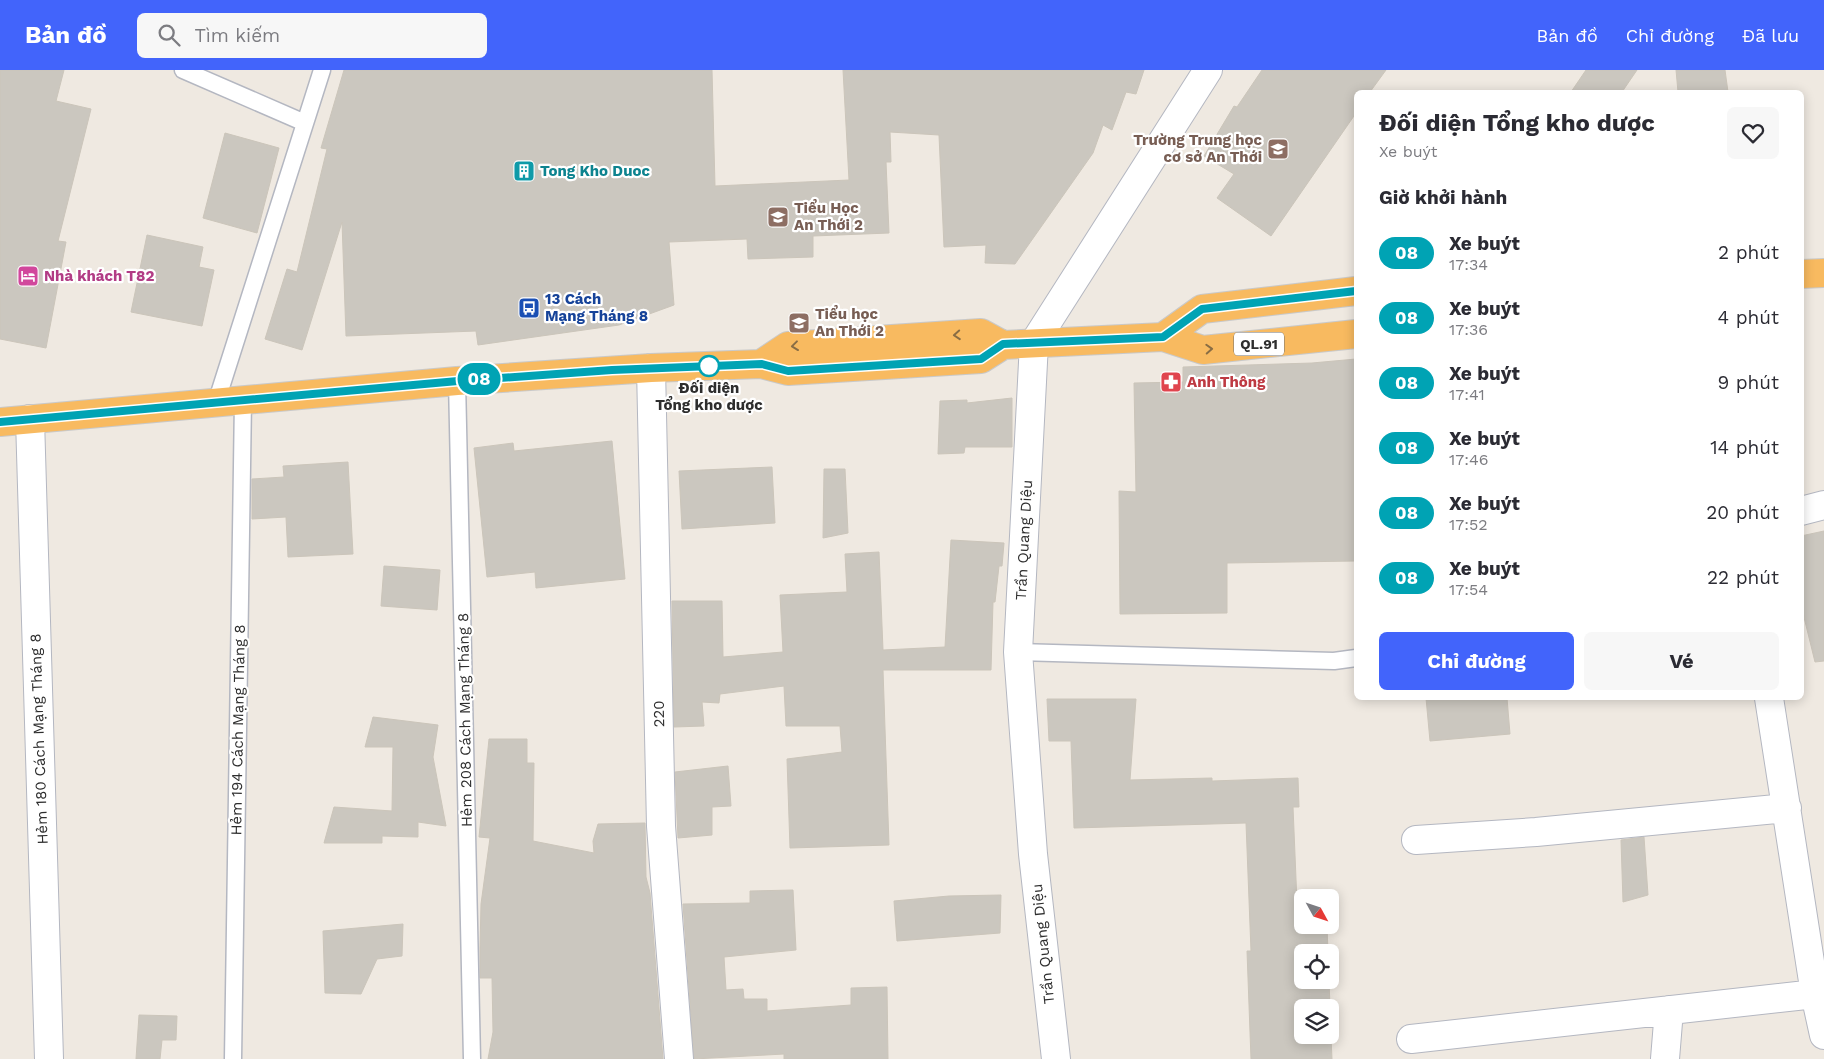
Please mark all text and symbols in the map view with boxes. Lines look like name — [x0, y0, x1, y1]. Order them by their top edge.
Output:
search box — [137, 13, 487, 58]
text: Bản đồ — [25, 21, 107, 49]
icon: search — [155, 21, 183, 49]
text: Tìm kiếm — [195, 24, 280, 47]
text: Bản đồ — [1536, 25, 1598, 46]
text: Chỉ đường — [1626, 25, 1714, 46]
text: Đã lưu — [1742, 25, 1799, 46]
button: heart — [1727, 107, 1779, 159]
text: Đối diện Tổng kho dược — [1379, 109, 1655, 137]
place label: Trường Trung học cơ sở An Thới — [1133, 131, 1262, 166]
school or university icon: Trường Trung học cơ sở An Thới — [1266, 137, 1290, 161]
text: Xe buýt — [1379, 142, 1438, 161]
building icon: Tong Kho Duoc — [512, 159, 536, 183]
place label: Tong Kho Duoc — [540, 162, 650, 180]
text: Giờ khởi hành — [1379, 186, 1507, 209]
place label: Tiểu Học An Thới 2 — [794, 198, 863, 234]
school or university icon: Tiểu Học An Thới 2 — [766, 205, 790, 229]
text: Xe buýt — [1449, 232, 1520, 255]
text: 2 phút — [1718, 241, 1779, 264]
text: 08 — [1395, 242, 1418, 263]
text: 17:34 — [1449, 255, 1488, 274]
hotel icon: Nhà khách T82 — [16, 264, 40, 288]
place label: Nhà khách T82 — [44, 267, 155, 285]
place label: 13 Cách Mạng Tháng 8 — [545, 290, 648, 325]
bus stop icon: 13 Cách Mạng Tháng 8 — [517, 296, 541, 320]
text: Xe buýt — [1449, 297, 1520, 320]
place label: Tiểu học An Thới 2 — [815, 304, 884, 340]
text: 4 phút — [1718, 306, 1779, 329]
text: 08 — [1395, 307, 1418, 328]
school or university icon: Tiểu học An Thới 2 — [787, 311, 811, 335]
text: 17:36 — [1449, 320, 1488, 339]
one-way arrow — [953, 329, 961, 340]
road number: QL.91 — [1234, 332, 1284, 356]
one-way arrow — [791, 340, 799, 351]
one-way arrow — [1206, 343, 1214, 354]
marker: Đối diện Tổng kho dược — [698, 355, 720, 377]
text: Xe buýt — [1449, 362, 1520, 385]
line badge: 08 — [456, 363, 502, 395]
text: 08 — [468, 368, 490, 389]
pharmacy icon: Anh Thông — [1159, 370, 1183, 394]
text: 9 phút — [1717, 371, 1779, 394]
text: 08 — [1395, 372, 1418, 393]
place label: Anh Thông — [1187, 373, 1266, 391]
place label: Đối diện Tổng kho dược — [655, 379, 763, 414]
text: 17:41 — [1449, 385, 1485, 404]
text: Xe buýt — [1449, 427, 1520, 450]
text: 14 phút — [1710, 436, 1779, 459]
text: 08 — [1395, 437, 1418, 458]
text: 17:46 — [1449, 450, 1488, 469]
street label: Trần Quang Diệu — [1012, 479, 1036, 601]
text: Xe buýt — [1449, 492, 1520, 515]
text: 20 phút — [1706, 501, 1779, 524]
text: 08 — [1395, 502, 1418, 523]
text: 17:52 — [1449, 515, 1488, 534]
text: Xe buýt — [1449, 557, 1520, 580]
text: 22 phút — [1707, 566, 1779, 589]
text: 08 — [1395, 567, 1418, 588]
text: 17:54 — [1449, 580, 1488, 599]
street label: Hẻm 208 Cách Mạng Tháng 8 — [454, 613, 476, 827]
street label: Hẻm 194 Cách Mạng Tháng 8 — [227, 624, 249, 836]
button: Chỉ đường — [1379, 632, 1574, 690]
button: Vé — [1584, 632, 1779, 690]
street label: Hẻm 180 Cách Mạng Tháng 8 — [26, 633, 52, 845]
street label: 220 — [650, 700, 668, 728]
street label: Trần Quang Diệu — [1028, 883, 1058, 1005]
north arrow — [1294, 889, 1339, 934]
map controls — [1294, 889, 1339, 1044]
button: locate — [1294, 944, 1339, 989]
button: layers — [1294, 999, 1339, 1044]

